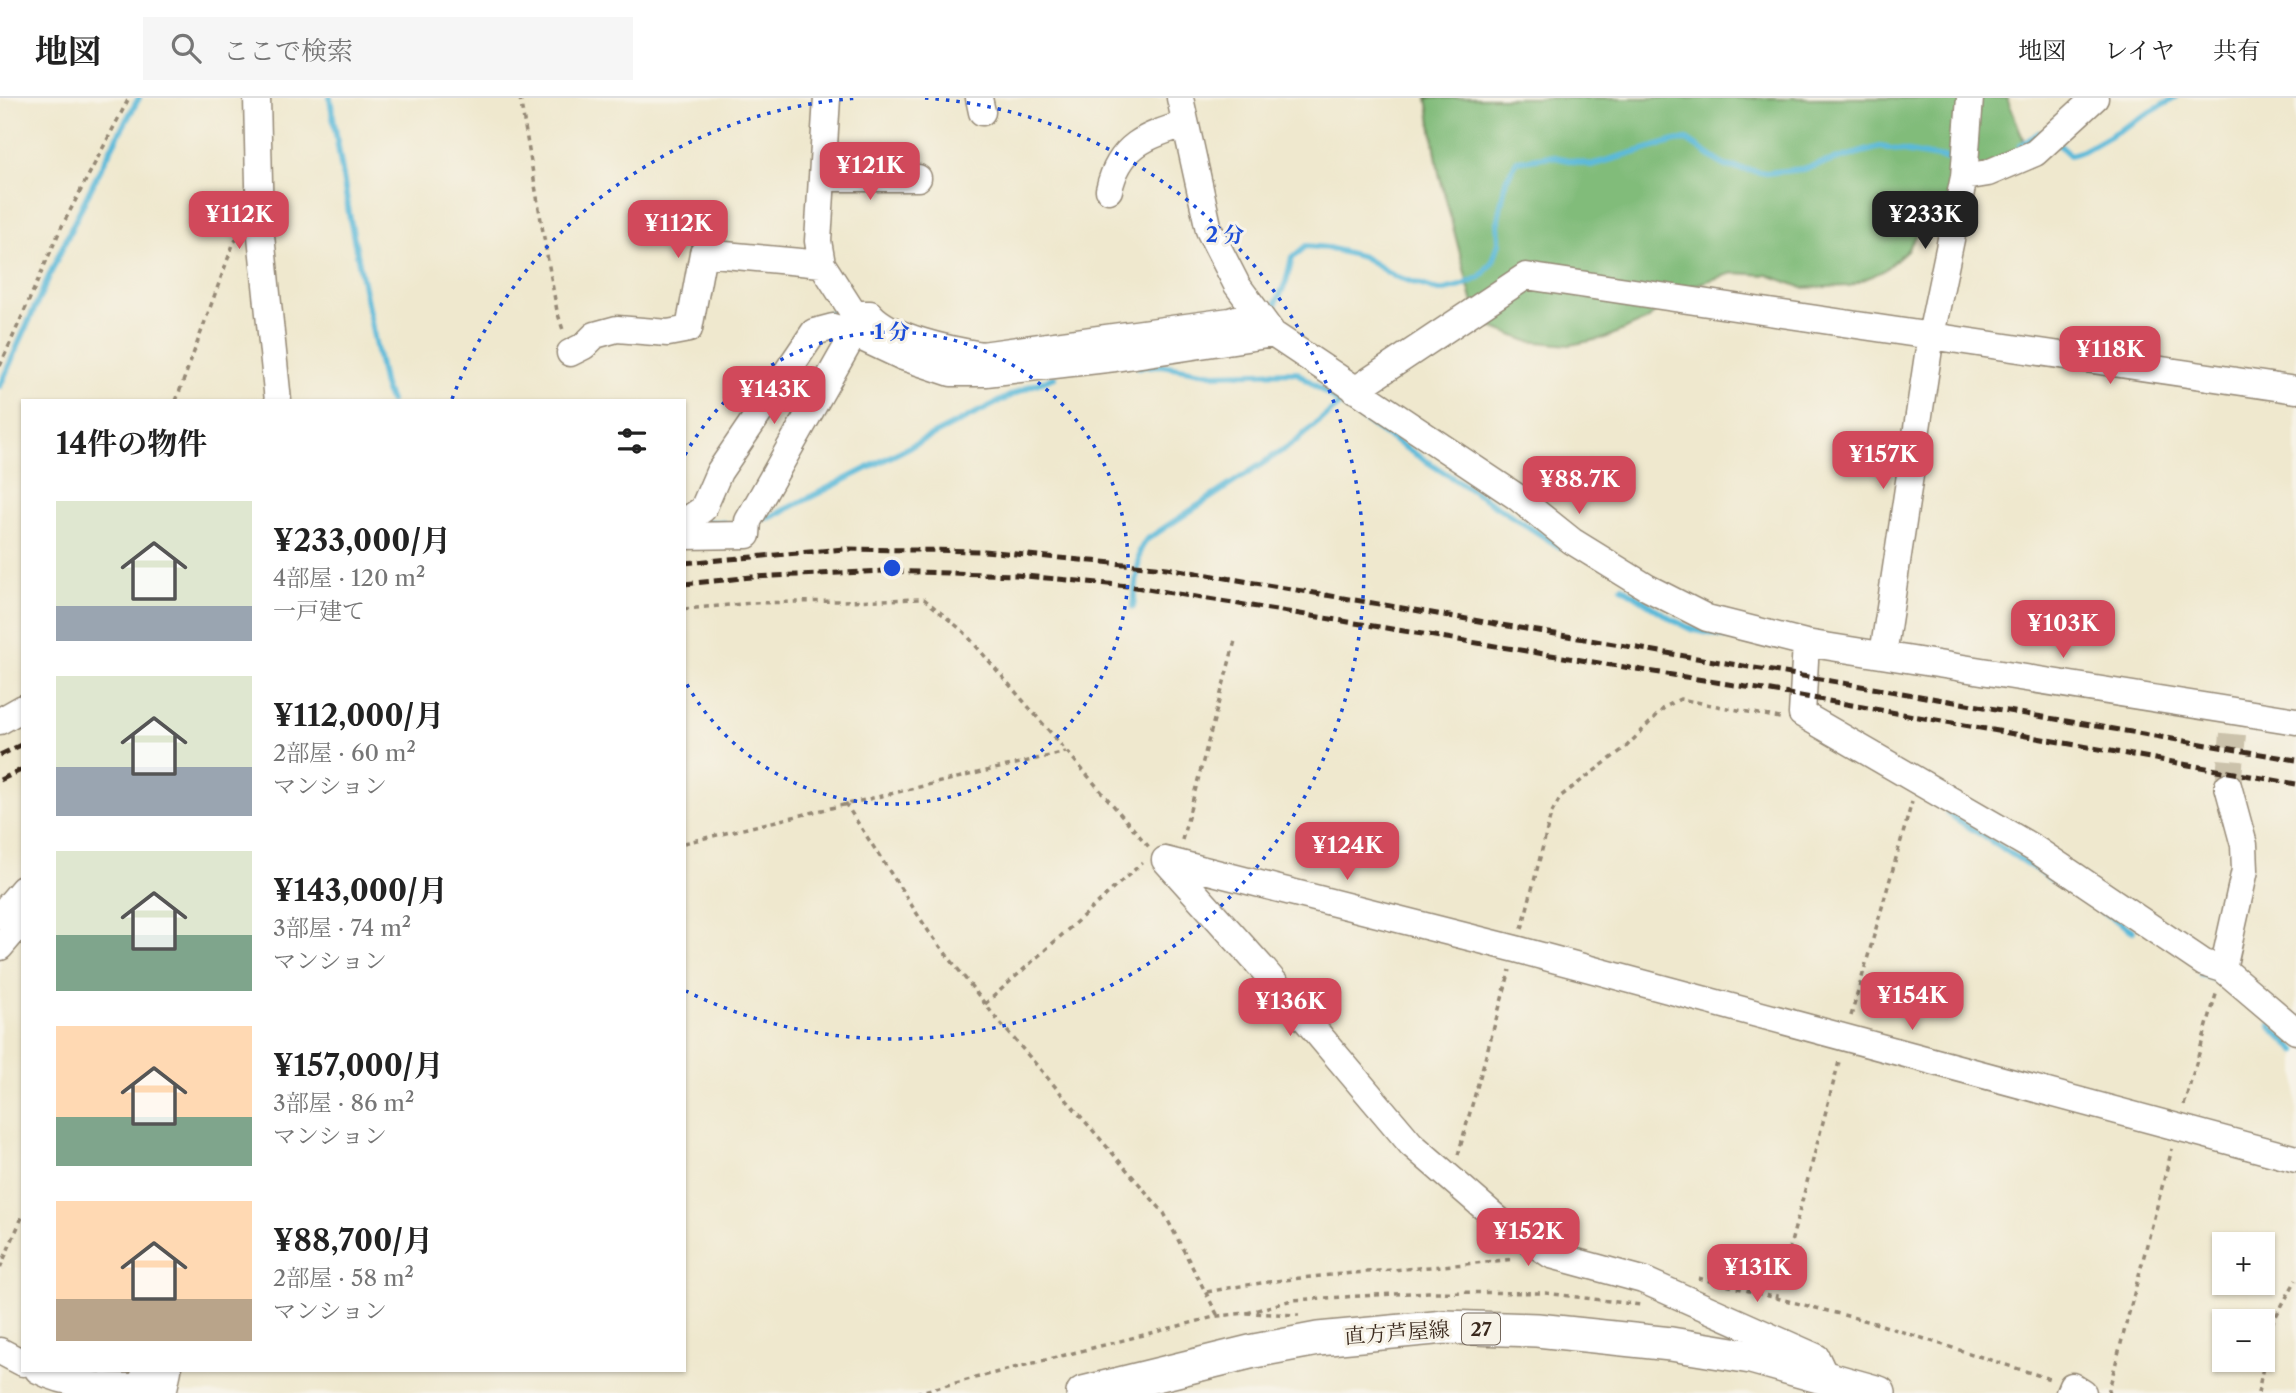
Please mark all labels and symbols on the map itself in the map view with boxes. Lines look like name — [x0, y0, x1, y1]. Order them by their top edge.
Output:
pin: ¥121K — [821, 142, 919, 202]
pin: ¥112K — [190, 192, 288, 251]
pin: ¥233K — [1876, 192, 1974, 251]
pin: ¥112K — [629, 200, 727, 260]
text: 2 分 — [1206, 222, 1244, 247]
text: 1 分 — [874, 319, 910, 344]
pin: ¥118K — [2061, 327, 2159, 386]
pin: ¥143K — [725, 366, 823, 426]
pin: ¥157K — [1834, 432, 1932, 491]
pin: ¥88.7K — [1522, 456, 1636, 516]
centre of rings — [880, 556, 904, 580]
pin: ¥103K — [2014, 601, 2112, 660]
pin: ¥124K — [1298, 822, 1396, 882]
pin: ¥154K — [1863, 972, 1961, 1032]
pin: ¥136K — [1241, 978, 1339, 1038]
pin: ¥152K — [1479, 1208, 1577, 1268]
pin: ¥131K — [1708, 1244, 1806, 1304]
road number: 27 — [1462, 1314, 1500, 1344]
street label: 直方芦屋線 — [1344, 1316, 1450, 1349]

